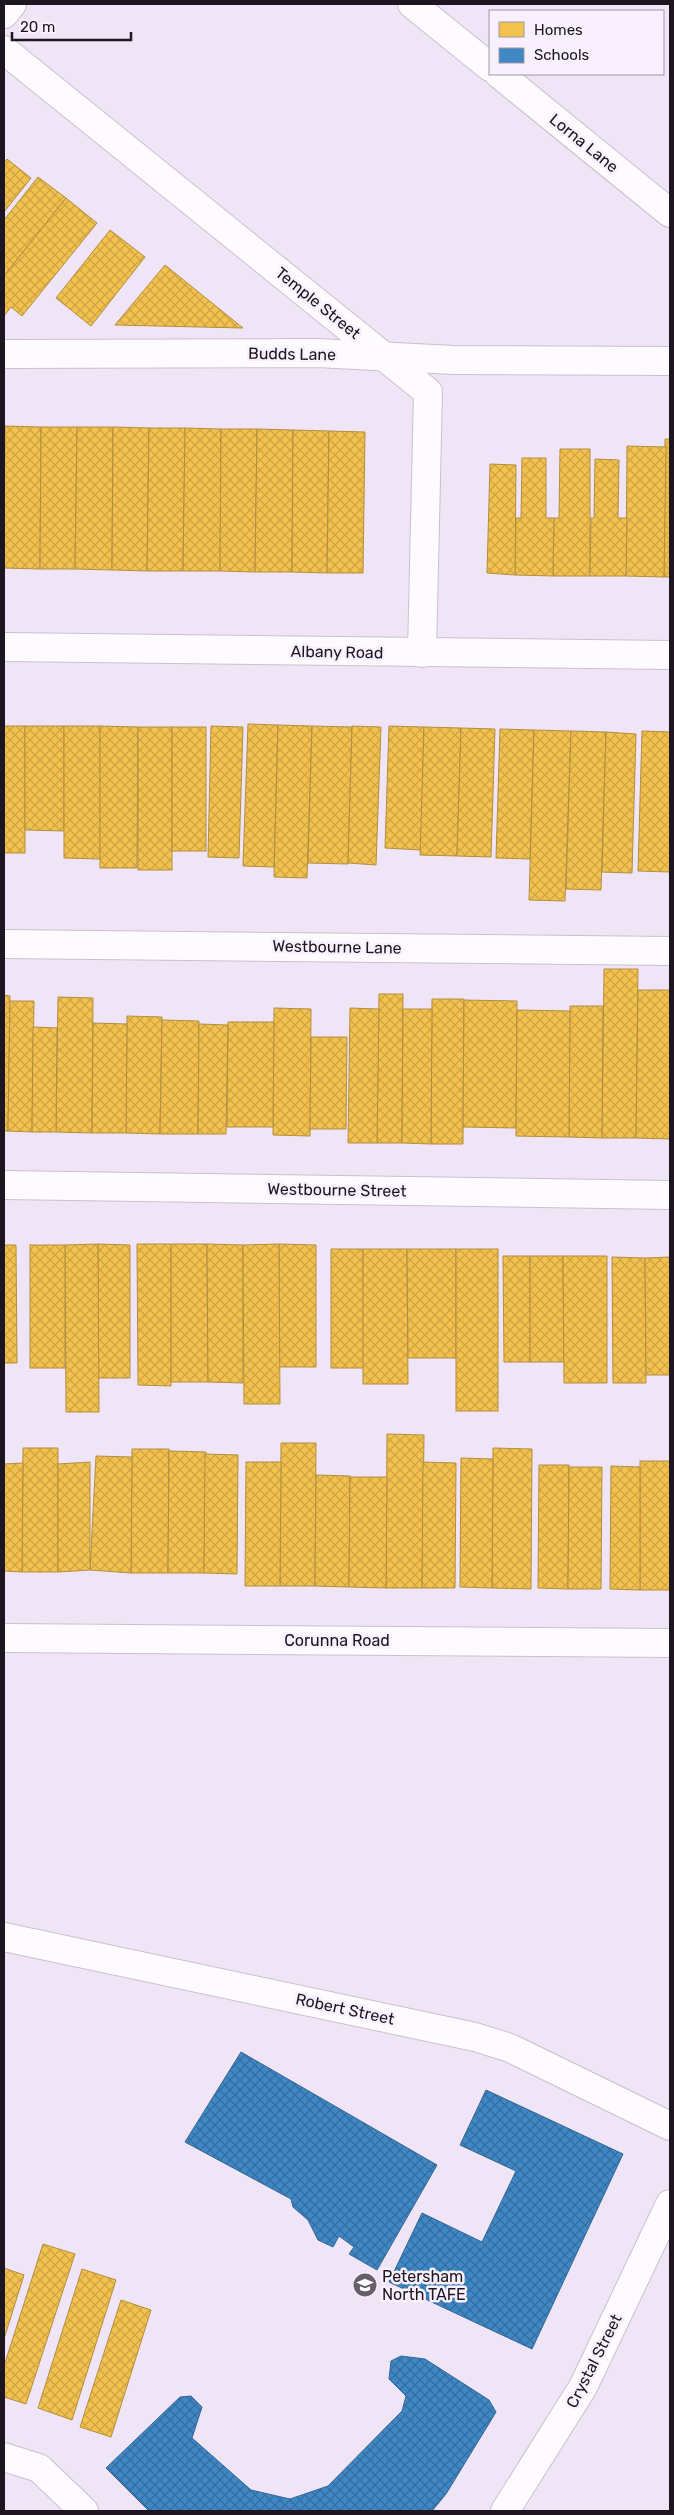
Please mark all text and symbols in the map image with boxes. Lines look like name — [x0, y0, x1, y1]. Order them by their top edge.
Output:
scale bar — [12, 10, 131, 42]
legend — [489, 10, 664, 75]
text: 20 m — [20, 18, 55, 36]
text: Homes — [534, 21, 583, 39]
text: Schools — [534, 46, 590, 64]
street label: Lorna Lane — [546, 109, 622, 177]
street label: Temple Street — [272, 263, 364, 343]
street label: Budds Lane — [248, 344, 336, 364]
street label: Albany Road — [291, 642, 383, 662]
street label: Westbourne Lane — [272, 936, 402, 958]
street label: Westbourne Street — [267, 1179, 407, 1201]
street label: Corunna Road — [284, 1631, 390, 1650]
street label: Robert Street — [294, 1989, 396, 2029]
place label: Petersham North TAFE — [382, 2267, 466, 2304]
school or university icon: Petersham North TAFE — [352, 2272, 378, 2298]
street label: Crystal Street — [562, 2311, 626, 2411]

